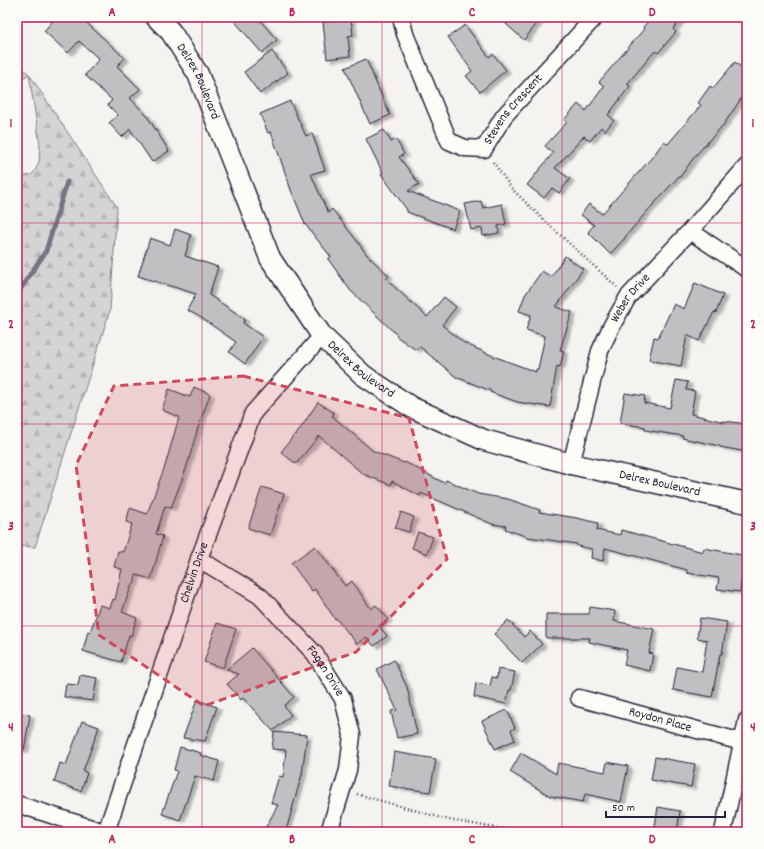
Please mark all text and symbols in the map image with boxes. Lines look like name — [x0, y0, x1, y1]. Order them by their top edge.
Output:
text: A — [108, 4, 116, 23]
text: B — [289, 4, 295, 23]
text: C — [469, 4, 476, 23]
text: D — [649, 4, 656, 23]
street label: Delrex Boulevard — [171, 40, 224, 122]
street label: Stevens Crescent — [479, 70, 548, 149]
text: 1 — [10, 115, 13, 134]
text: 1 — [752, 115, 755, 134]
street label: Weber Drive — [606, 269, 655, 326]
text: 2 — [8, 316, 14, 335]
text: 2 — [750, 316, 756, 335]
street label: Delrex Boulevard — [323, 336, 399, 403]
street label: Delrex Boulevard — [617, 465, 702, 502]
text: 3 — [8, 518, 14, 537]
text: 3 — [750, 518, 756, 537]
street label: Chelvin Drive — [175, 539, 214, 606]
street label: Fagan Drive — [302, 641, 349, 701]
street label: Roydon Place — [627, 702, 694, 738]
text: 4 — [8, 719, 14, 738]
text: 4 — [750, 719, 756, 738]
scale bar — [606, 793, 725, 819]
text: 50 m — [612, 800, 635, 817]
text: A — [108, 831, 116, 849]
text: B — [289, 831, 295, 849]
text: C — [469, 831, 476, 849]
text: D — [649, 831, 656, 849]

